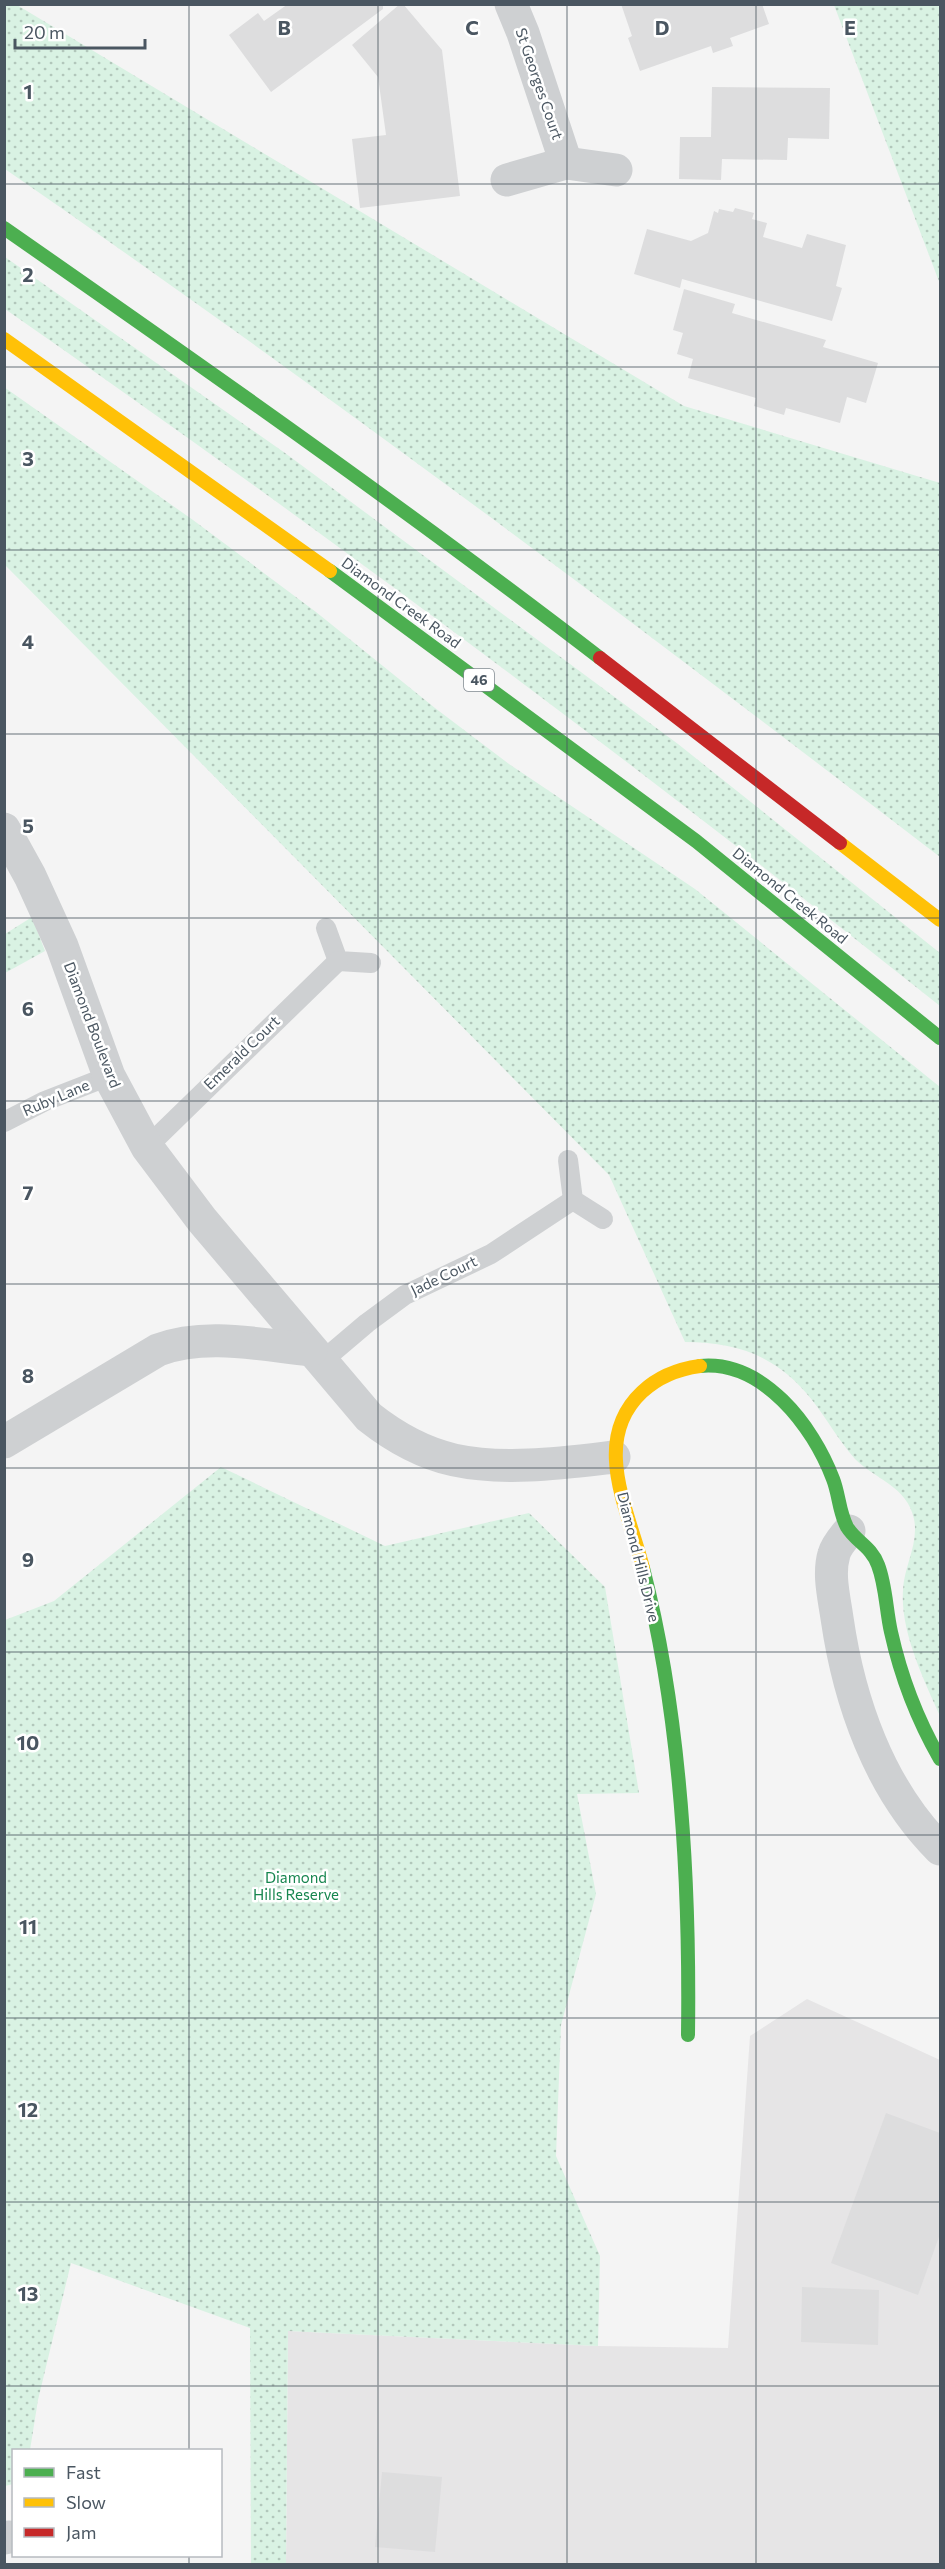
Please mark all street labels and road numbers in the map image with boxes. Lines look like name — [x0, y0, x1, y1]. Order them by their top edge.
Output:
street label: St Georges Court — [512, 25, 567, 142]
street label: Diamond Creek Road — [339, 553, 465, 651]
road number: 46 — [464, 669, 494, 691]
street label: Diamond Creek Road — [729, 843, 852, 947]
street label: Diamond Boulevard — [61, 959, 125, 1090]
street label: Emerald Court — [200, 1012, 283, 1093]
street label: Ruby Lane — [20, 1075, 92, 1119]
street label: Jade Court — [408, 1251, 480, 1299]
street label: Diamond Hills Drive — [614, 1490, 664, 1624]

